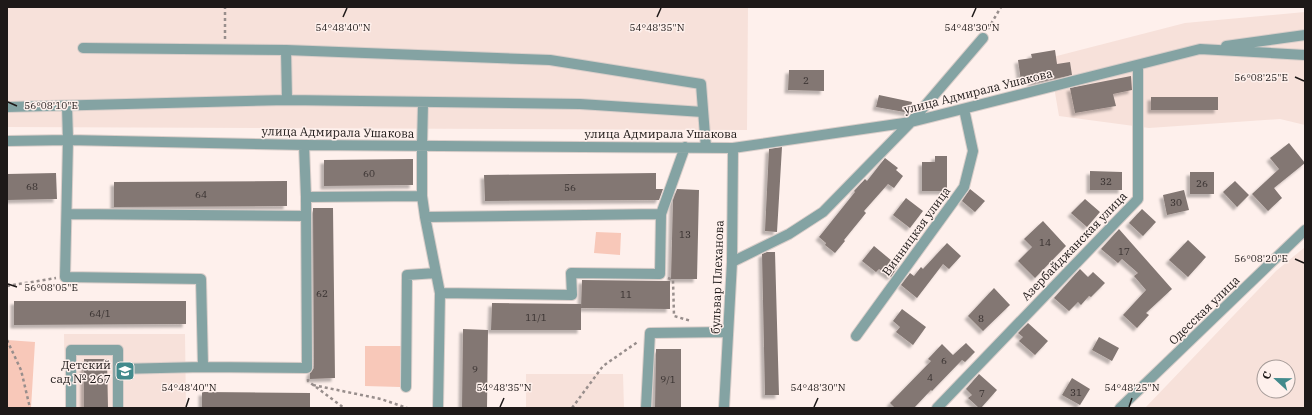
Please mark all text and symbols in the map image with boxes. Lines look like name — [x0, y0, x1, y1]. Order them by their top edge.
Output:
text: 54°48'40"N — [316, 21, 371, 34]
text: 54°48'35"N — [630, 21, 685, 34]
text: 54°48'30"N — [945, 21, 1000, 34]
street label: улица Адмирала Ушакова — [902, 65, 1054, 117]
text: 56°08'25"E — [1234, 71, 1288, 84]
house number: 2 — [803, 74, 809, 87]
text: 56°08'10"E — [24, 99, 78, 112]
street label: улица Адмирала Ушакова — [261, 123, 415, 141]
street label: улица Адмирала Ушакова — [585, 126, 738, 141]
house number: 60 — [363, 167, 375, 180]
house number: 32 — [1100, 175, 1112, 188]
house number: 26 — [1196, 177, 1208, 190]
house number: 68 — [26, 180, 38, 193]
house number: 56 — [564, 181, 576, 194]
street label: Винницкая улица — [879, 183, 954, 278]
house number: 64 — [195, 188, 207, 201]
street label: Азербайджанская улица — [1018, 188, 1130, 304]
house number: 30 — [1170, 196, 1182, 209]
street label: бульвар Плеханова — [708, 219, 726, 334]
house number: 13 — [679, 228, 691, 241]
house number: 14 — [1039, 236, 1051, 249]
house number: 17 — [1118, 245, 1130, 258]
text: 56°08'20"E — [1234, 252, 1288, 265]
street label: Одесская улица — [1165, 272, 1243, 348]
text: 56°08'05"E — [24, 281, 78, 294]
house number: 62 — [316, 287, 328, 300]
house number: 11 — [620, 288, 632, 301]
house number: 64/1 — [89, 307, 111, 320]
house number: 11/1 — [525, 311, 547, 324]
house number: 8 — [978, 312, 984, 325]
house number: 6 — [941, 354, 947, 367]
place label: Детский сад № 267 — [50, 357, 111, 386]
north arrow — [1256, 359, 1296, 399]
school or university icon: Детский сад № 267 — [114, 360, 136, 382]
house number: 9 — [472, 363, 478, 376]
text: С — [1259, 369, 1275, 381]
house number: 4 — [927, 371, 933, 384]
house number: 9/1 — [660, 373, 676, 386]
text: 54°48'40"N — [162, 381, 217, 394]
text: 54°48'35"N — [477, 381, 532, 394]
text: 54°48'30"N — [791, 381, 846, 394]
text: 54°48'25"N — [1105, 381, 1160, 394]
house number: 31 — [1070, 386, 1082, 399]
house number: 7 — [979, 387, 985, 400]

